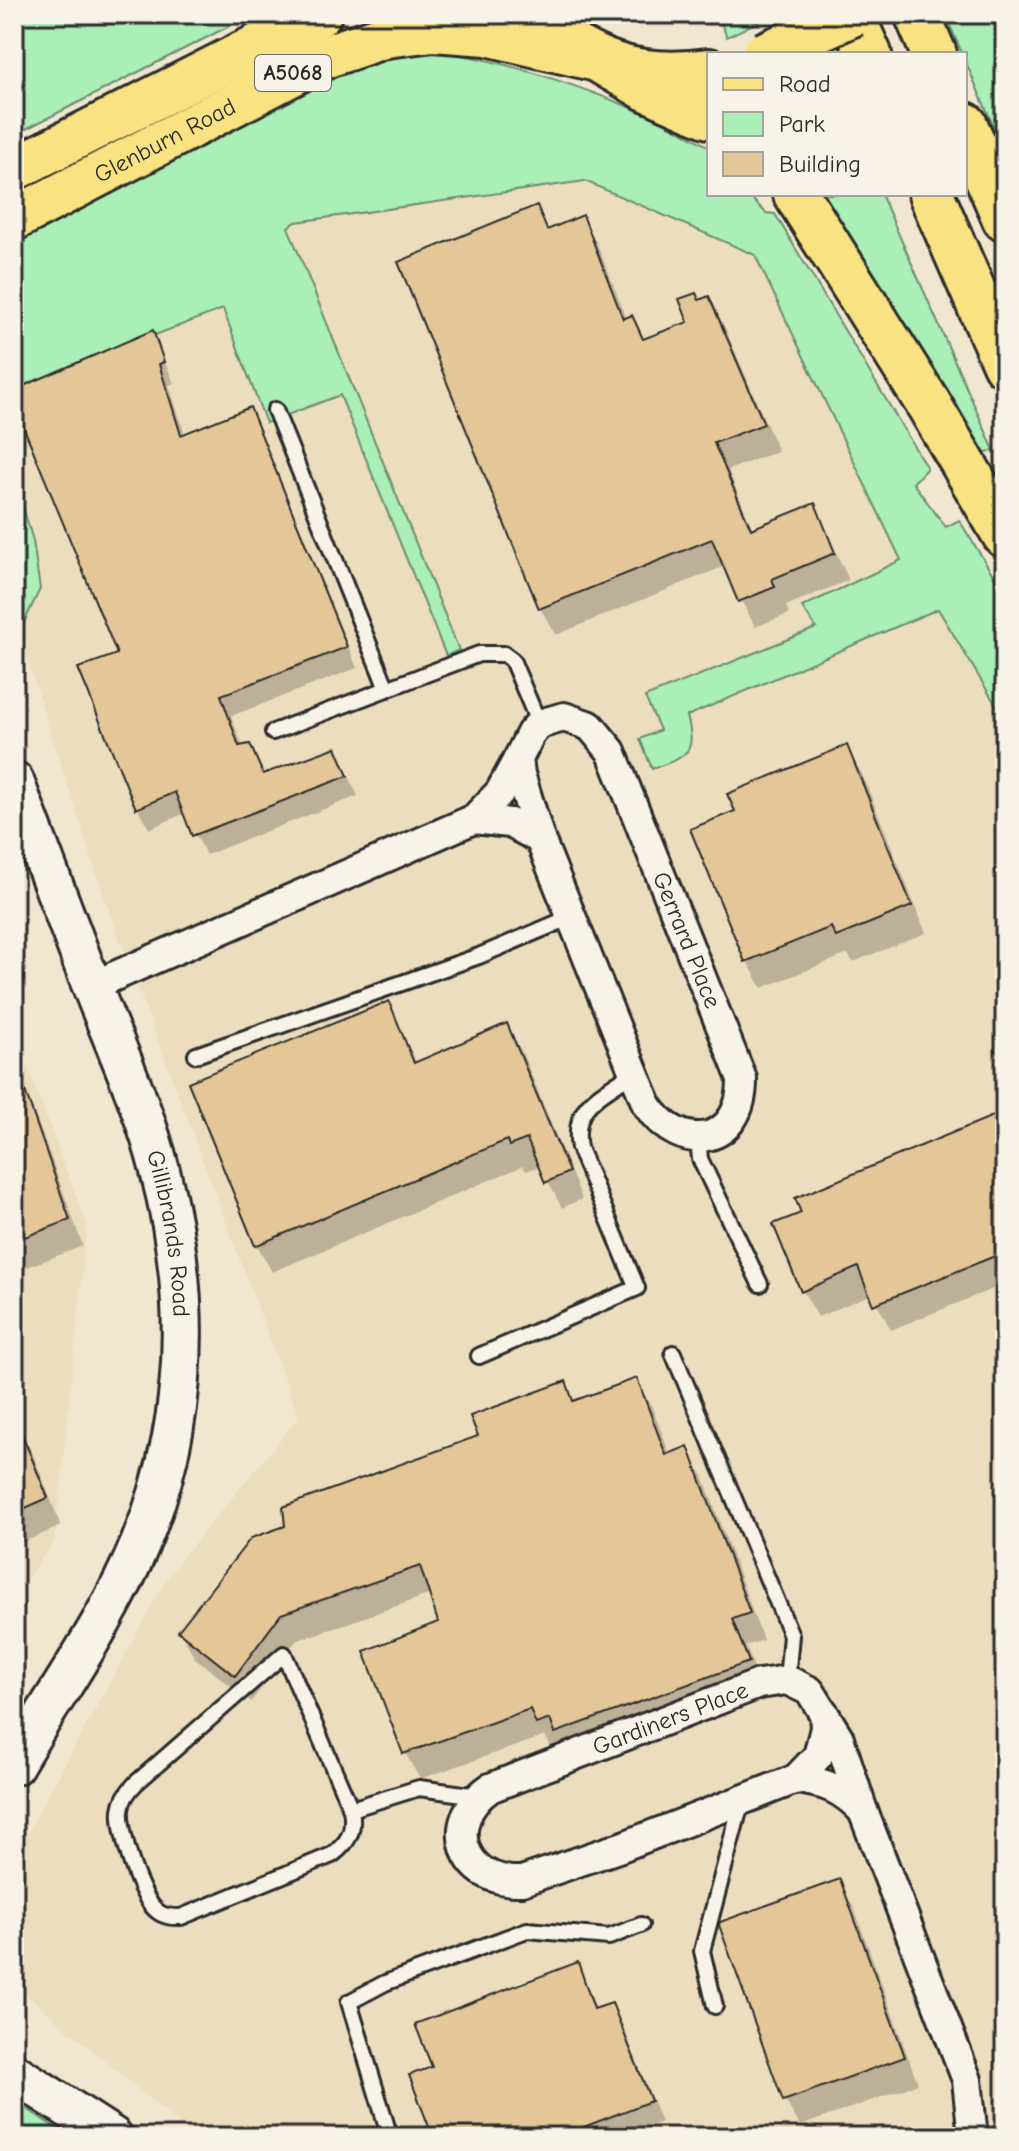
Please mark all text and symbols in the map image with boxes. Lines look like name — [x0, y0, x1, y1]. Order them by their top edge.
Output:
legend — [707, 52, 967, 196]
road number: A5068 — [255, 55, 331, 91]
text: Road — [779, 70, 831, 98]
street label: Glenburn Road — [89, 92, 240, 189]
text: Park — [779, 110, 825, 138]
text: Building — [779, 150, 861, 178]
street label: Gerrard Place — [647, 868, 727, 1012]
street label: Gillibrands Road — [141, 1147, 196, 1317]
street label: Gardiners Place — [589, 1676, 752, 1761]

